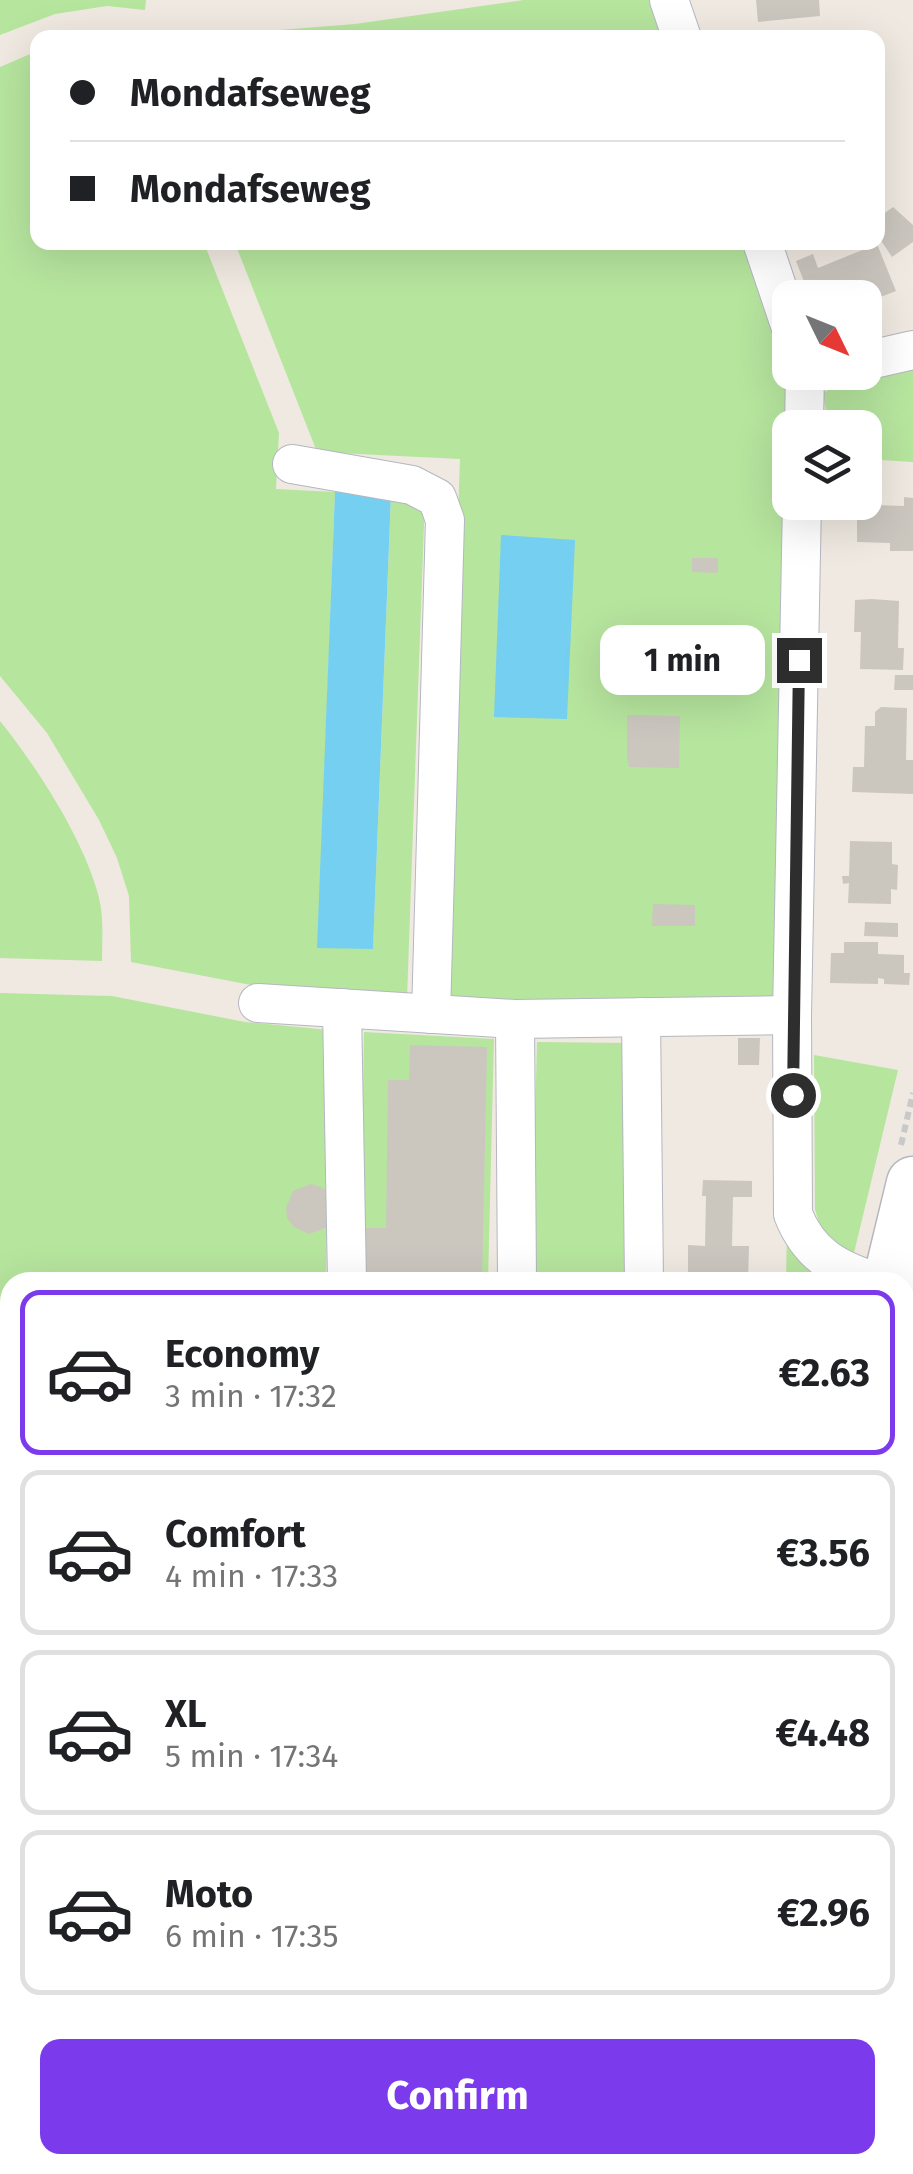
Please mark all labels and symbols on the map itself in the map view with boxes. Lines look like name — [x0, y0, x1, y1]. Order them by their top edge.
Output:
north arrow — [772, 280, 882, 390]
callout: 1 min — [599, 625, 764, 695]
route end — [777, 638, 822, 683]
route start — [771, 1073, 816, 1118]

